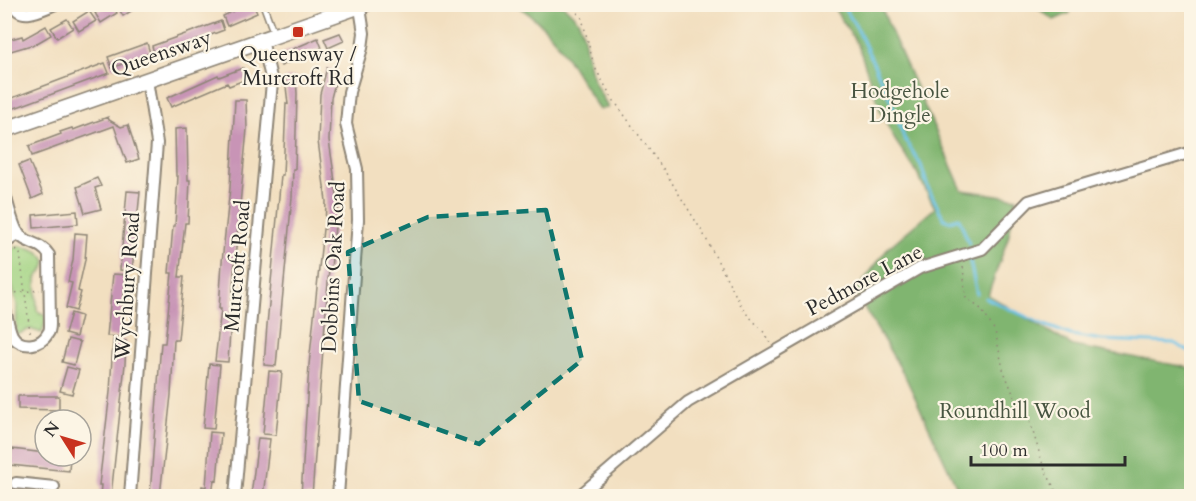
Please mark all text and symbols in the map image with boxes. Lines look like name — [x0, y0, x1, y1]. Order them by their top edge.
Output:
street label: Queensway — [107, 23, 215, 84]
marker: Queensway / Murcroft Rd — [291, 25, 305, 39]
place label: Queensway / Murcroft Rd — [239, 40, 357, 93]
park label: Hodgehole Dingle — [850, 77, 950, 130]
street label: Dobbins Oak Road — [315, 181, 352, 354]
street label: Murcroft Road — [217, 199, 258, 333]
street label: Wychbury Road — [108, 211, 147, 362]
street label: Pedmore Lane — [801, 238, 928, 323]
park label: Roundhill Wood — [939, 397, 1091, 426]
north arrow — [33, 408, 93, 468]
text: N — [39, 417, 65, 442]
scale bar — [971, 429, 1126, 467]
text: 100 m — [980, 438, 1028, 463]

